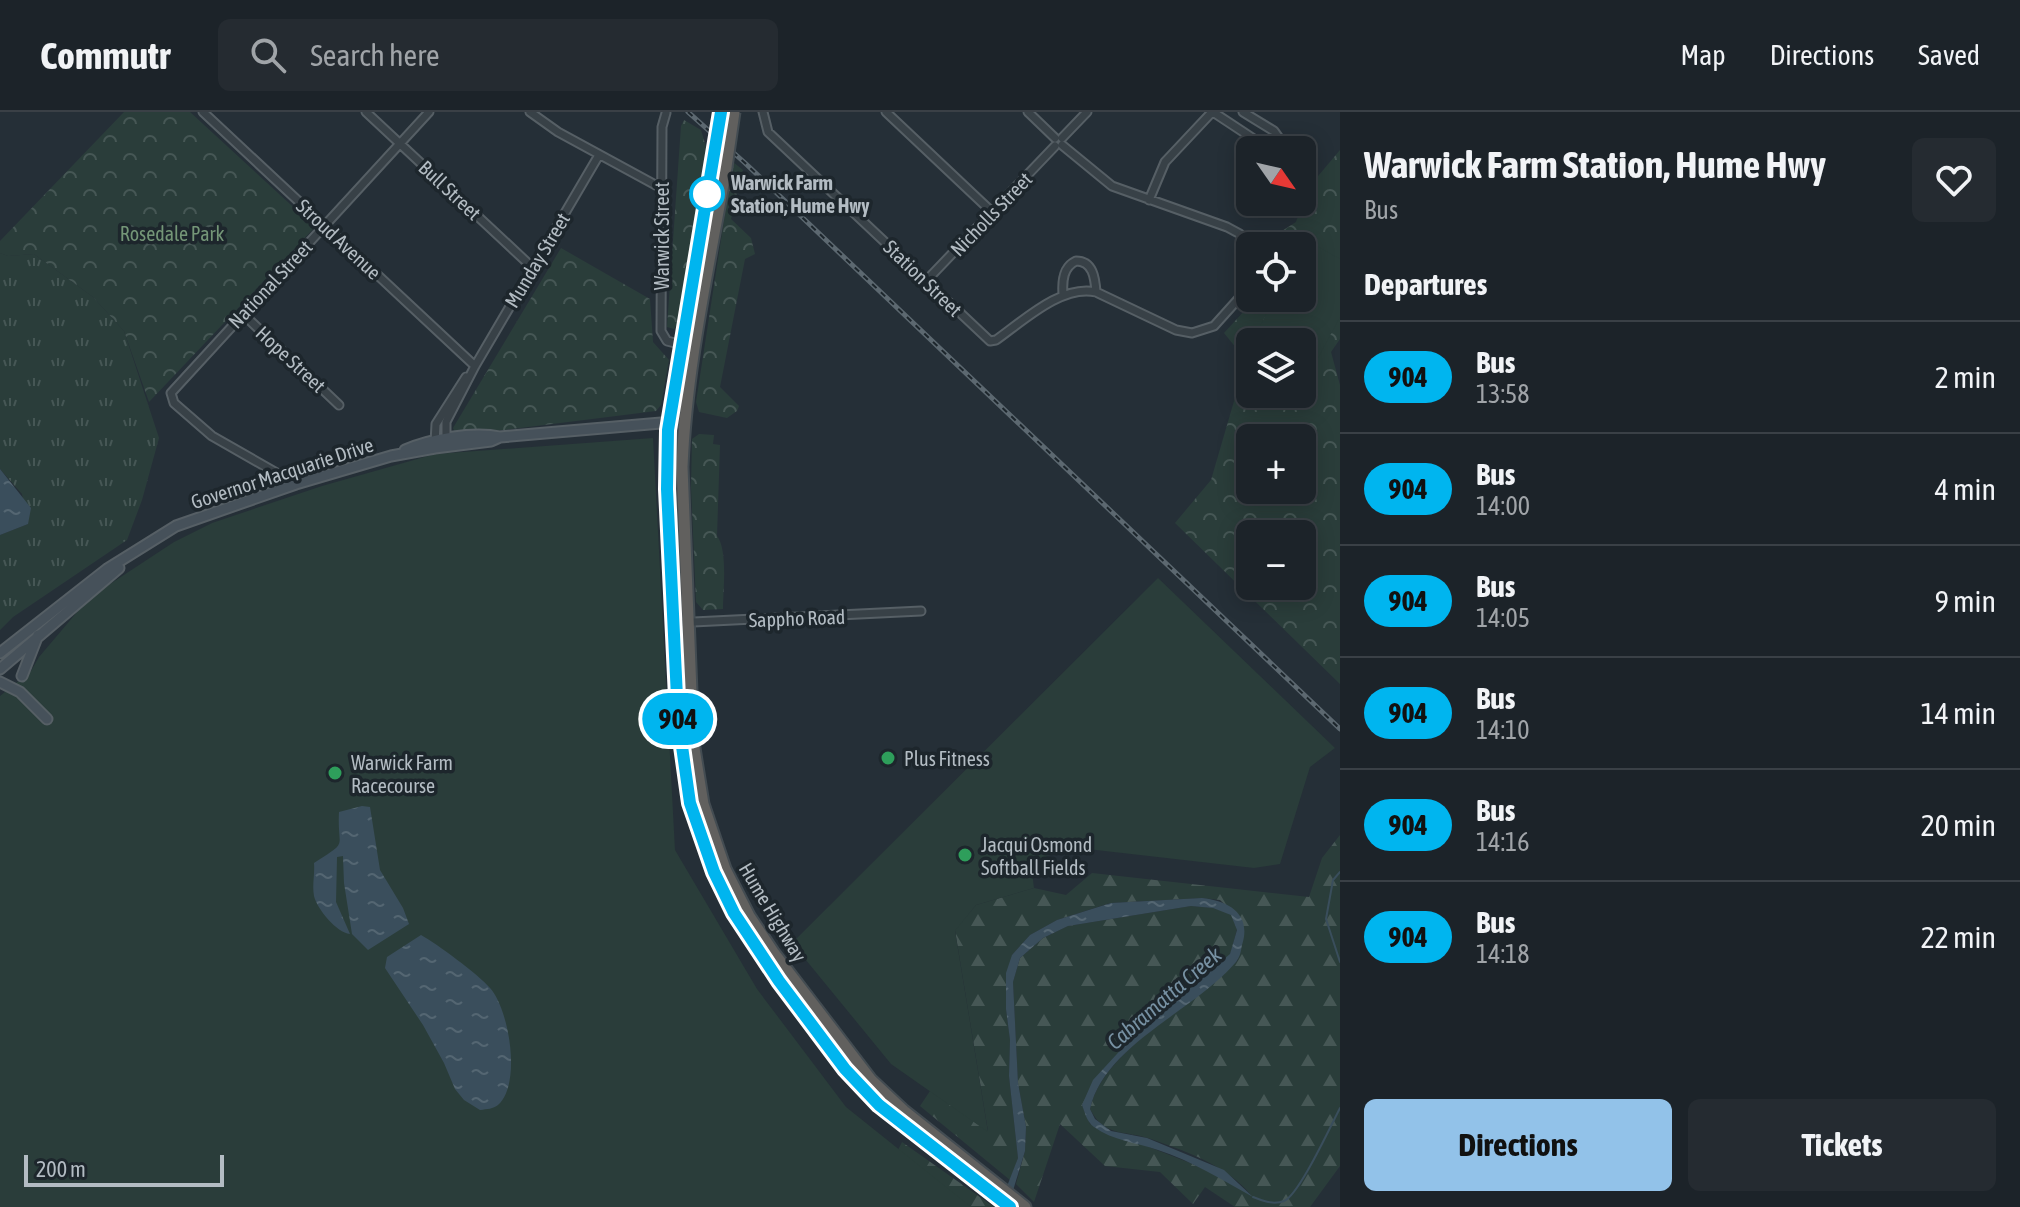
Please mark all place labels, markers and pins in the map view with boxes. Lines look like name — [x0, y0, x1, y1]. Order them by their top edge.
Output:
place label: Warwick Farm Station, Hume Hwy — [730, 171, 870, 217]
marker: Warwick Farm Station, Hume Hwy — [690, 177, 724, 211]
place label: Plus Fitness — [904, 747, 990, 770]
marker: Plus Fitness — [879, 749, 897, 767]
place label: Warwick Farm Racecourse — [351, 751, 453, 797]
marker: Warwick Farm Racecourse — [326, 764, 344, 782]
place label: Jacqui Osmond Softball Fields — [981, 833, 1092, 879]
marker: Jacqui Osmond Softball Fields — [956, 846, 974, 864]

